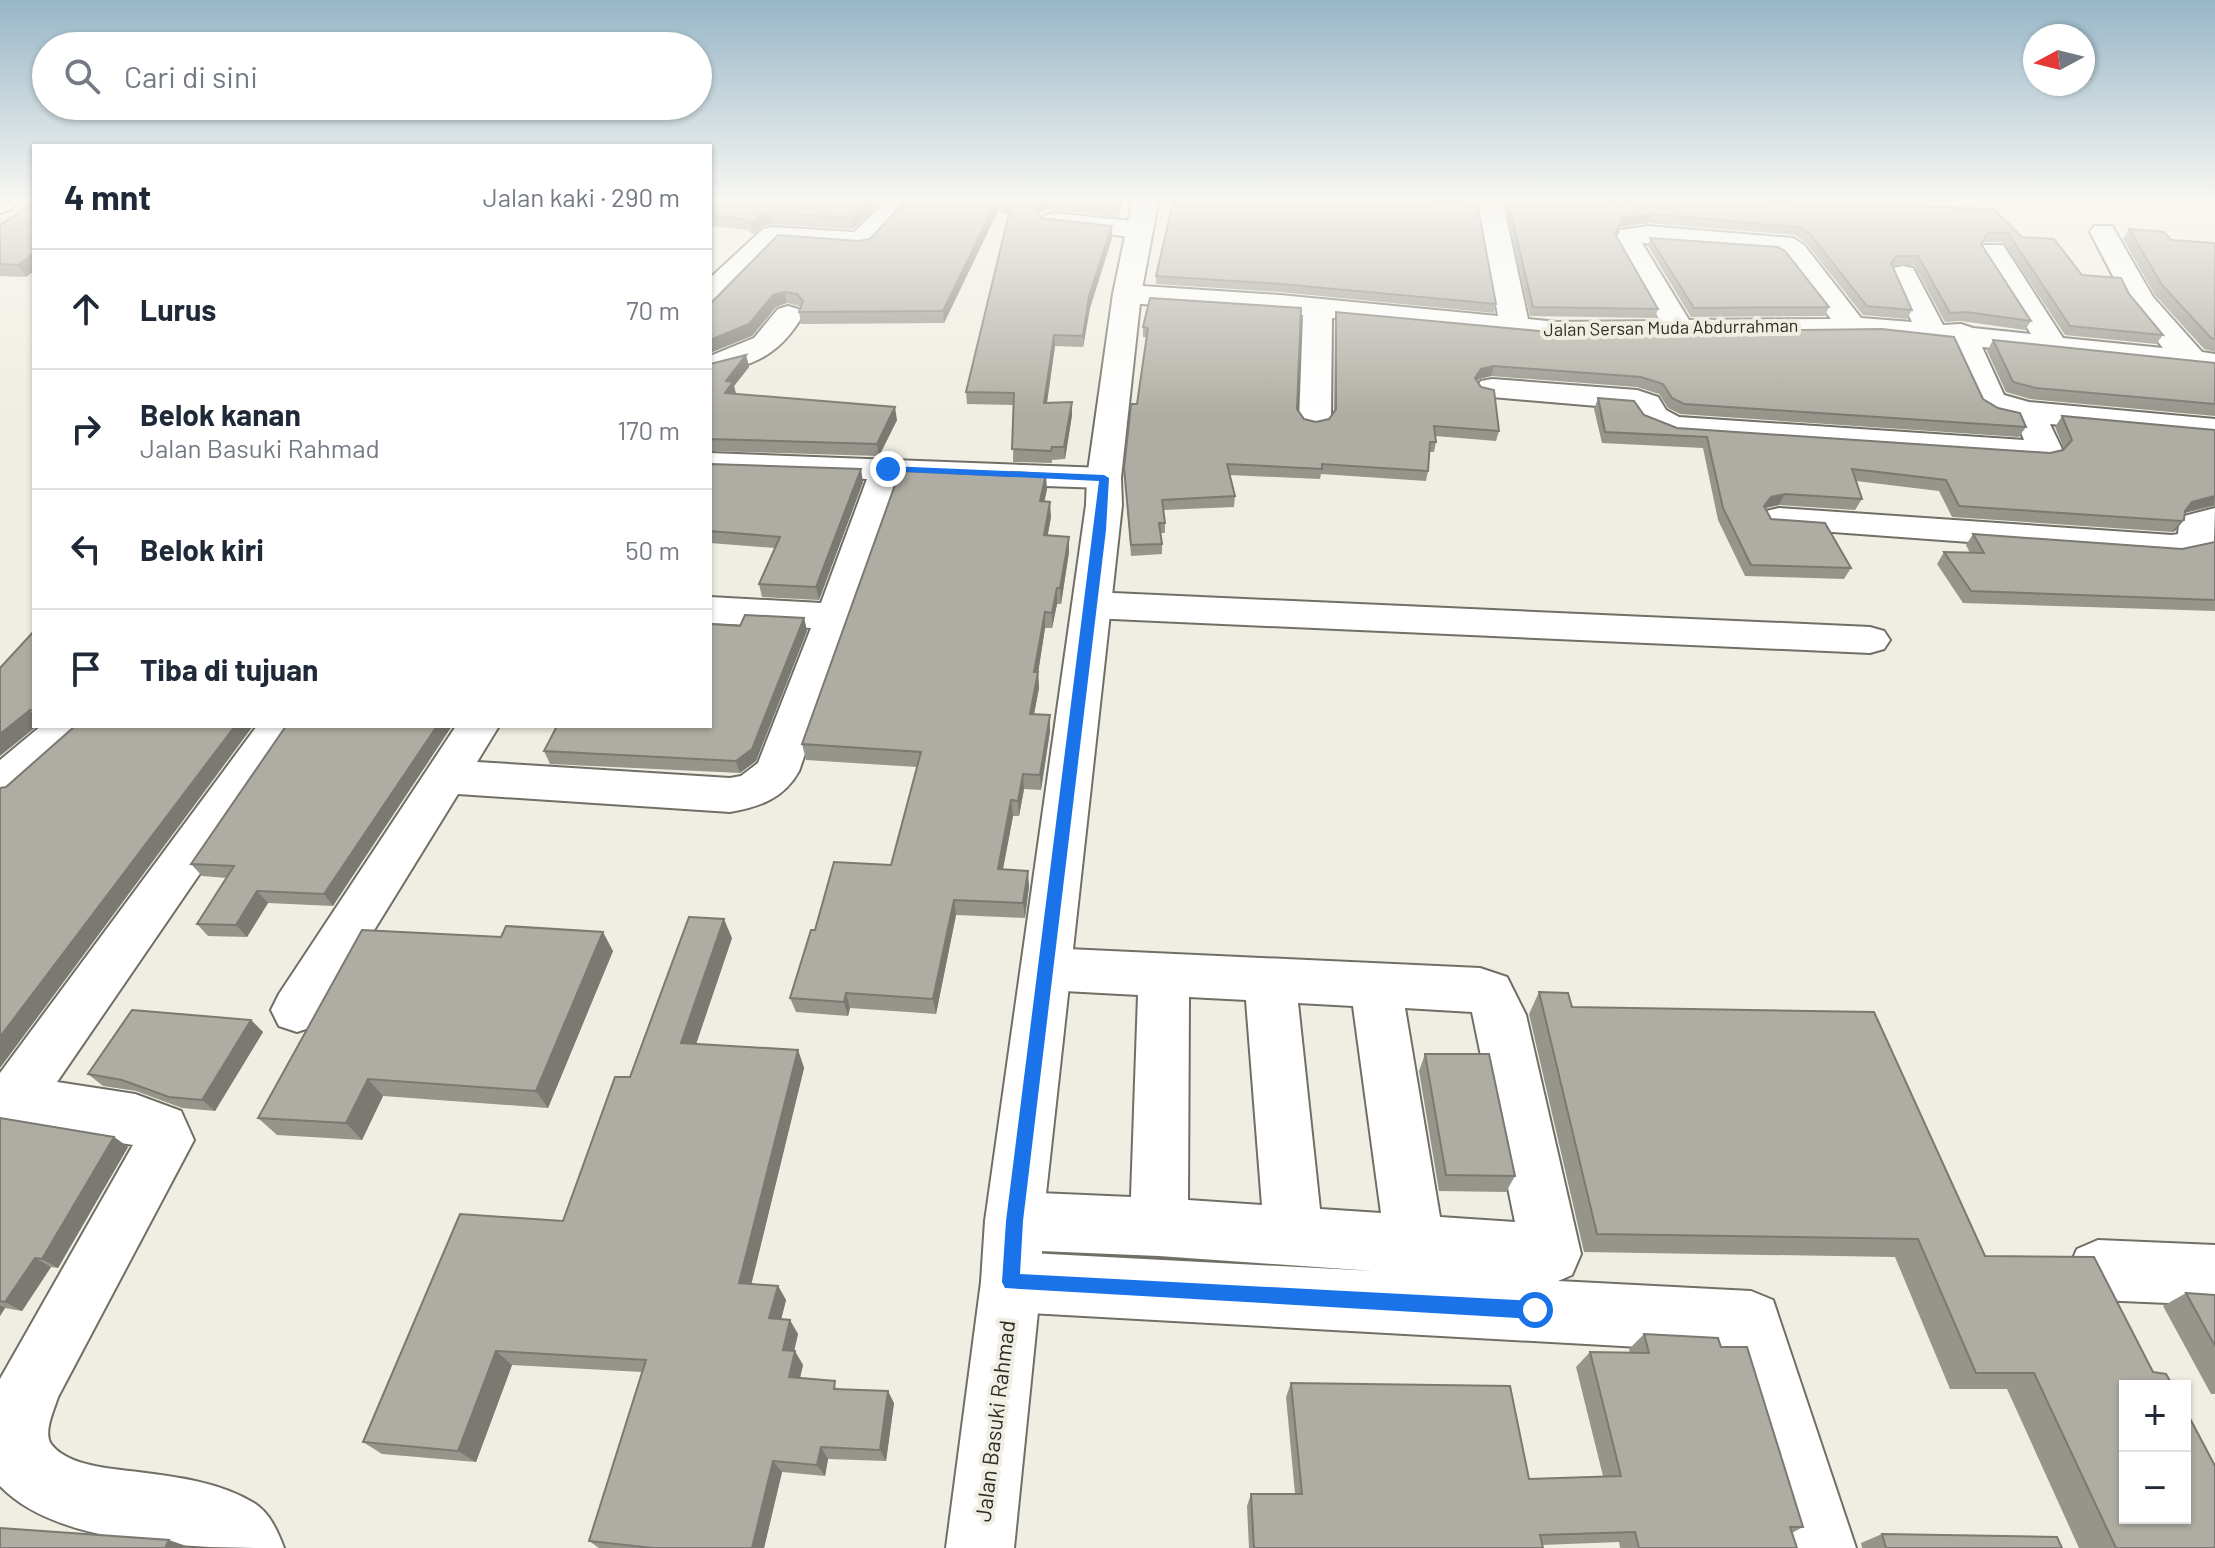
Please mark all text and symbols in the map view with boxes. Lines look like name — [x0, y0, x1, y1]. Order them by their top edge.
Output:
north arrow — [2023, 24, 2095, 96]
search box — [32, 32, 712, 120]
icon: search — [60, 54, 104, 98]
text: Cari di sini — [124, 58, 258, 94]
text: 4 mnt — [64, 176, 151, 217]
text: Jalan kaki · 290 m — [483, 181, 680, 212]
icon: ahead — [64, 287, 108, 331]
text: Lurus — [140, 291, 216, 327]
text: 70 m — [626, 294, 680, 325]
street label: Jalan Sersan Muda Abdurrahman — [1543, 314, 1799, 340]
text: Belok kanan — [140, 396, 301, 432]
icon: right — [64, 407, 108, 451]
text: 170 m — [617, 414, 680, 445]
text: Jalan Basuki Rahmad — [140, 432, 380, 463]
route end — [870, 451, 906, 487]
icon: left — [64, 527, 108, 571]
text: Belok kiri — [140, 531, 264, 567]
text: 50 m — [625, 534, 680, 565]
icon: arrive — [64, 647, 108, 691]
text: Tiba di tujuan — [140, 651, 318, 687]
route start — [1517, 1292, 1553, 1328]
street label: Jalan Basuki Rahmad — [969, 1319, 1019, 1523]
map controls — [2119, 1380, 2191, 1524]
button: + — [2119, 1380, 2191, 1452]
button: − — [2119, 1452, 2191, 1524]

